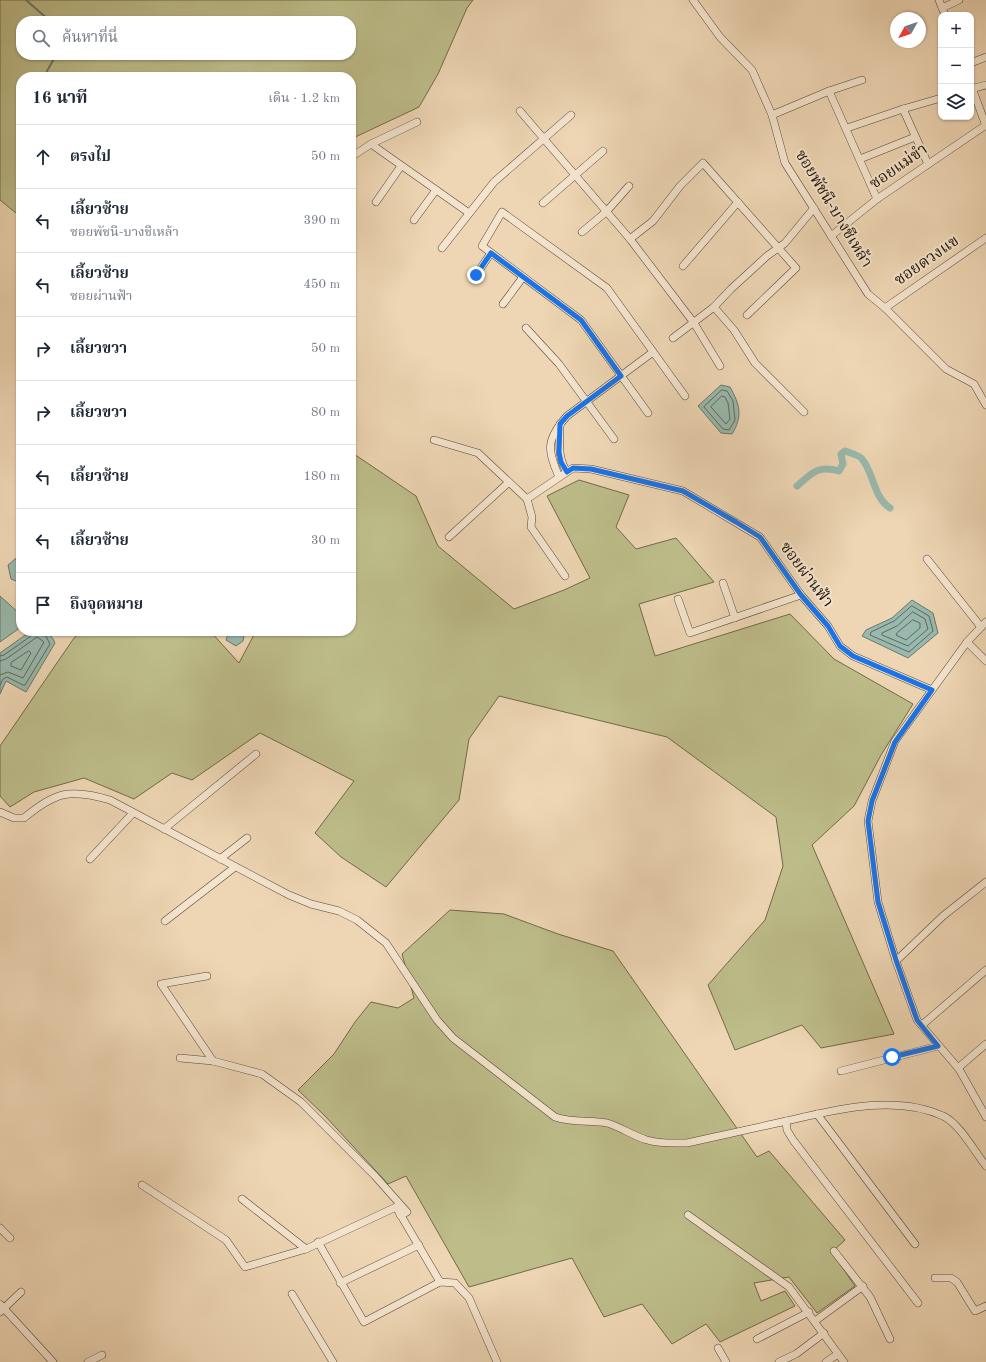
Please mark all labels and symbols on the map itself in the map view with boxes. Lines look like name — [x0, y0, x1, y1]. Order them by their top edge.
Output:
north arrow — [890, 12, 926, 48]
street label: ซอยแม่ขำ — [866, 140, 931, 193]
street label: ซอยพัชนี-บางชีเหล้า — [792, 146, 876, 271]
street label: ซอยดวงแข — [892, 233, 962, 289]
route end — [467, 266, 485, 284]
street label: ซอยผ่านฟ้า — [776, 538, 837, 611]
route start — [883, 1048, 901, 1066]

